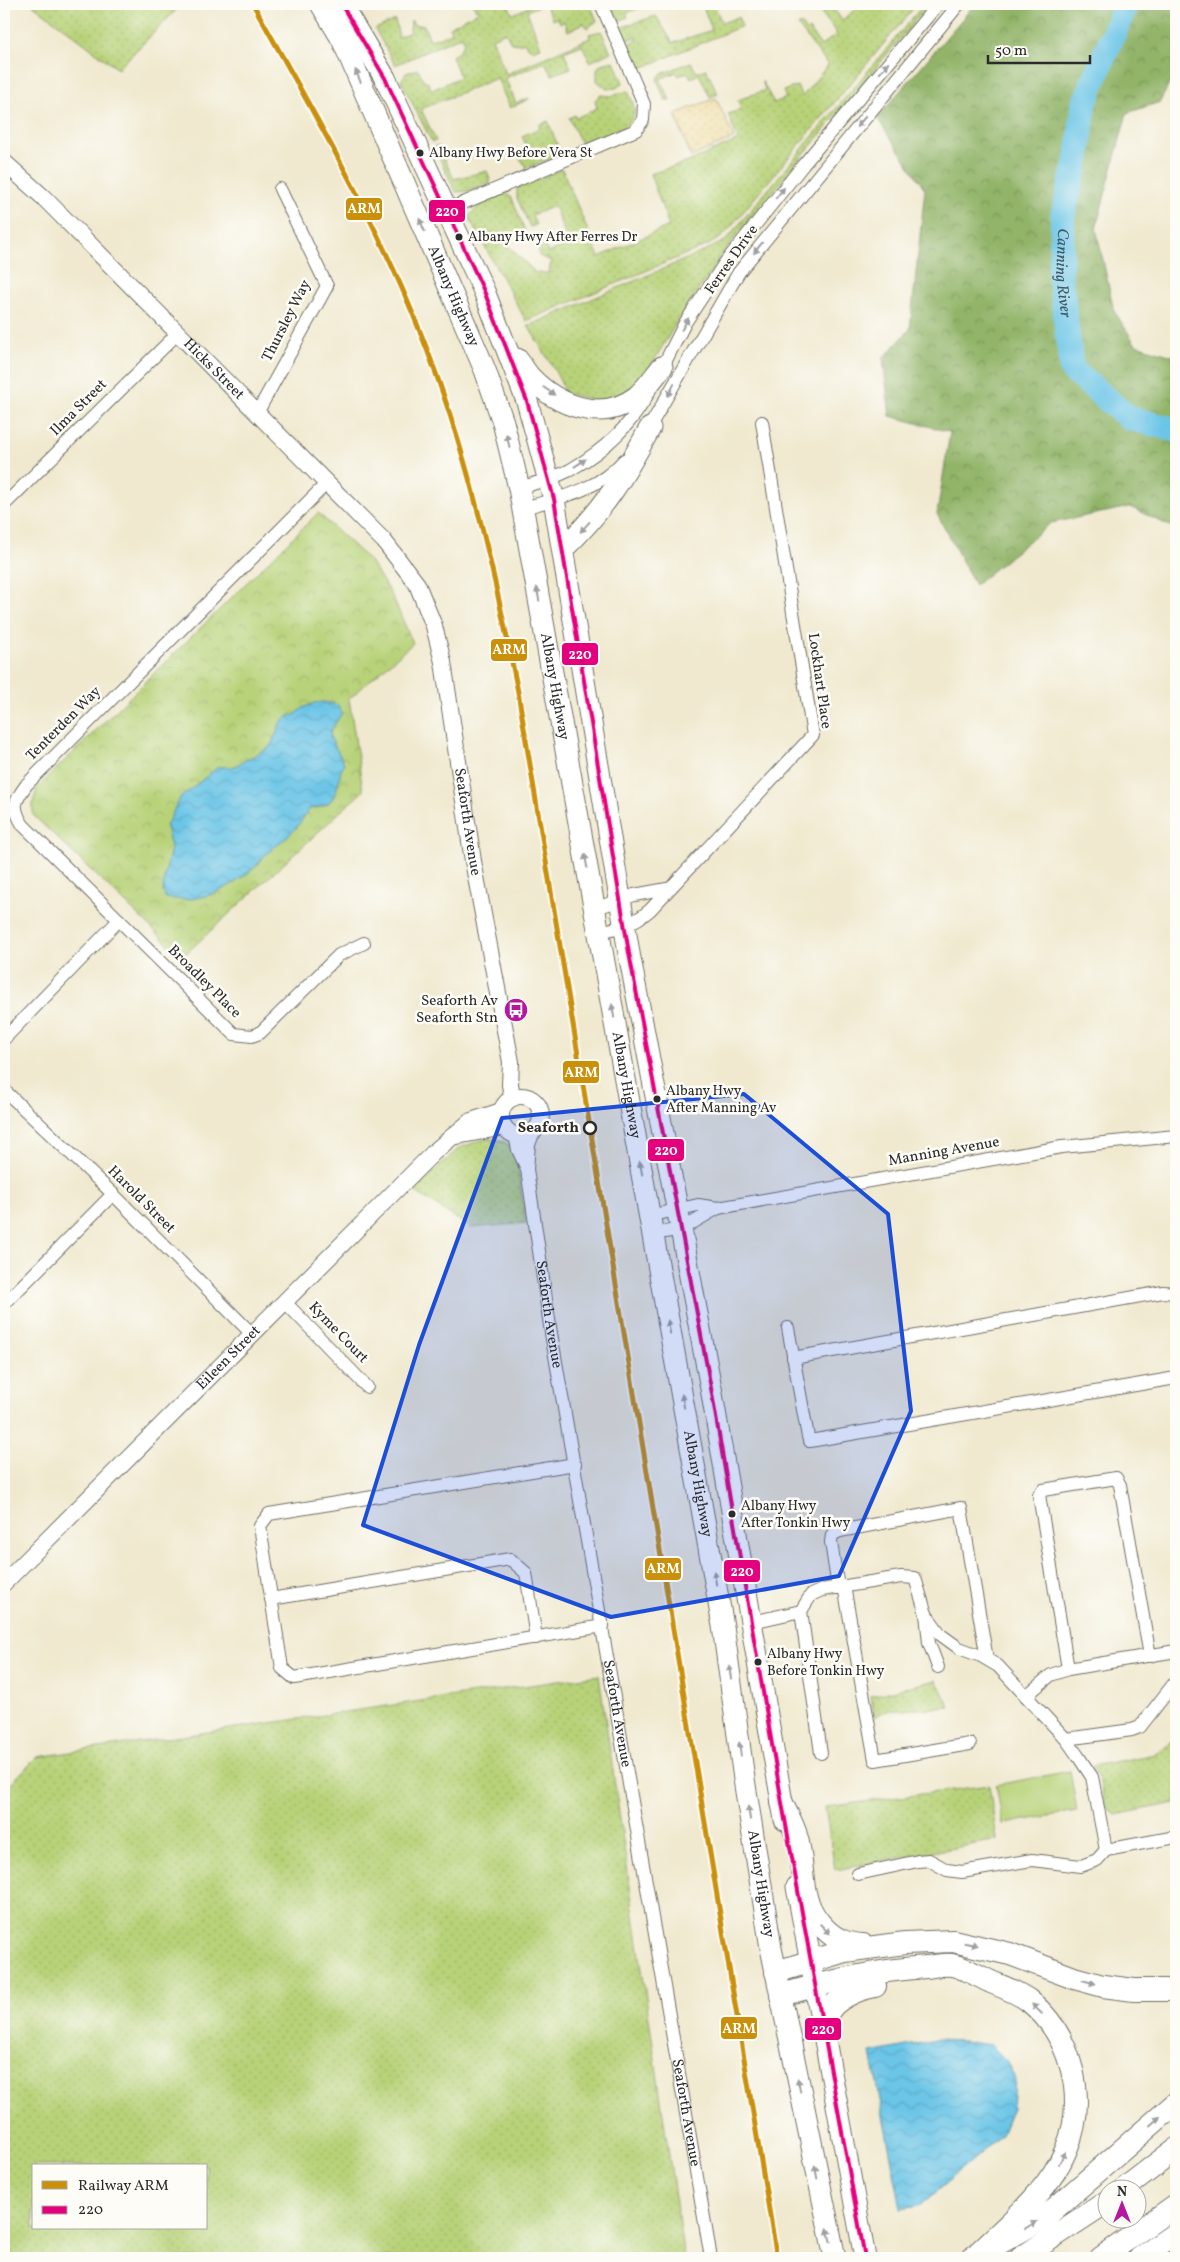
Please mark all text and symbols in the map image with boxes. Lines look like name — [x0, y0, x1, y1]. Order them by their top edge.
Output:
scale bar — [988, 32, 1090, 64]
text: 50 m — [995, 41, 1027, 62]
one-way arrow — [879, 62, 890, 75]
one-way arrow — [354, 68, 362, 83]
one-way arrow — [856, 116, 867, 129]
place label: Albany Hwy Before Vera St — [429, 144, 593, 163]
marker: Albany Hwy Before Vera St — [415, 148, 425, 158]
one-way arrow — [775, 187, 786, 200]
line badge: ARM — [345, 197, 383, 221]
line badge: 220 — [428, 199, 466, 223]
text: ARM — [347, 200, 381, 219]
text: 220 — [435, 203, 459, 222]
one-way arrow — [418, 218, 426, 232]
street label: Ferres Drive — [700, 221, 764, 299]
place label: Albany Hwy After Ferres Dr — [468, 228, 638, 247]
water label: Canning River — [1049, 228, 1076, 320]
marker: Albany Hwy After Ferres Dr — [454, 232, 464, 242]
one-way arrow — [753, 241, 764, 254]
street label: Albany Highway — [422, 242, 484, 350]
street label: Thursley Way — [257, 276, 317, 366]
one-way arrow — [680, 318, 689, 331]
street label: Hicks Street — [178, 334, 249, 405]
street label: Ilma Street — [46, 375, 112, 441]
one-way arrow — [666, 384, 675, 397]
one-way arrow — [542, 386, 556, 396]
one-way arrow — [503, 434, 511, 449]
one-way arrow — [573, 458, 587, 468]
one-way arrow — [580, 520, 591, 533]
one-way arrow — [534, 586, 542, 602]
street label: Albany Highway — [535, 631, 574, 742]
street label: Lockhart Place — [802, 632, 836, 730]
line badge: ARM — [490, 638, 528, 662]
text: ARM — [492, 641, 526, 660]
line badge: 220 — [561, 642, 599, 666]
text: 220 — [568, 646, 592, 665]
street label: Tenterden Way — [22, 682, 106, 766]
street label: Seaforth Avenue — [449, 766, 486, 877]
one-way arrow — [581, 852, 589, 868]
street label: Broadley Place — [163, 941, 245, 1023]
place label: Seaforth Av Seaforth Stn — [416, 991, 498, 1029]
bus stop icon: Seaforth Av Seaforth Stn — [503, 997, 529, 1023]
one-way arrow — [608, 1003, 616, 1019]
street label: Albany Highway — [606, 1030, 646, 1140]
line badge: ARM — [562, 1060, 600, 1084]
text: ARM — [564, 1064, 598, 1083]
place label: Albany Hwy After Manning Av — [666, 1082, 777, 1118]
marker: Albany Hwy After Manning Av — [652, 1094, 662, 1104]
place label: Seaforth — [518, 1118, 579, 1139]
marker: Seaforth — [583, 1121, 597, 1135]
street label: Manning Avenue — [887, 1132, 1001, 1172]
line badge: 220 — [647, 1138, 685, 1162]
text: 220 — [654, 1142, 678, 1161]
one-way arrow — [636, 1159, 644, 1175]
street label: Harold Street — [102, 1161, 180, 1239]
street label: Seaforth Avenue — [530, 1259, 567, 1370]
street label: Kyme Court — [303, 1298, 373, 1368]
one-way arrow — [665, 1319, 673, 1335]
street label: Eileen Street — [192, 1321, 266, 1395]
one-way arrow — [678, 1393, 686, 1409]
street label: Albany Highway — [678, 1429, 717, 1539]
place label: Albany Hwy After Tonkin Hwy — [741, 1497, 851, 1533]
marker: Albany Hwy After Tonkin Hwy — [727, 1509, 737, 1519]
line badge: ARM — [644, 1557, 682, 1581]
line badge: 220 — [723, 1559, 761, 1583]
text: ARM — [646, 1560, 680, 1579]
text: 220 — [730, 1563, 754, 1582]
one-way arrow — [710, 1570, 718, 1586]
place label: Albany Hwy Before Tonkin Hwy — [767, 1645, 885, 1681]
marker: Albany Hwy Before Tonkin Hwy — [753, 1657, 763, 1667]
street label: Seaforth Avenue — [597, 1658, 636, 1769]
one-way arrow — [725, 1664, 733, 1680]
one-way arrow — [736, 1740, 744, 1756]
one-way arrow — [745, 1805, 753, 1821]
street label: Albany Highway — [742, 1829, 780, 1939]
one-way arrow — [819, 1922, 831, 1934]
one-way arrow — [963, 1941, 979, 1949]
one-way arrow — [1081, 1978, 1097, 1986]
one-way arrow — [1031, 2003, 1043, 2015]
line badge: ARM — [720, 2016, 758, 2040]
line badge: 220 — [804, 2017, 842, 2041]
text: ARM — [722, 2020, 756, 2039]
text: 220 — [811, 2021, 835, 2040]
street label: Seaforth Avenue — [666, 2057, 705, 2168]
one-way arrow — [795, 2077, 803, 2092]
one-way arrow — [1149, 2116, 1162, 2127]
one-way arrow — [1058, 2151, 1066, 2166]
legend — [32, 2164, 208, 2230]
one-way arrow — [812, 2164, 820, 2180]
text: Railway ARM — [78, 2176, 169, 2197]
north arrow — [1098, 2180, 1148, 2230]
text: N — [1117, 2183, 1127, 2202]
text: 220 — [78, 2200, 103, 2221]
one-way arrow — [1024, 2221, 1038, 2230]
one-way arrow — [825, 2227, 833, 2242]

